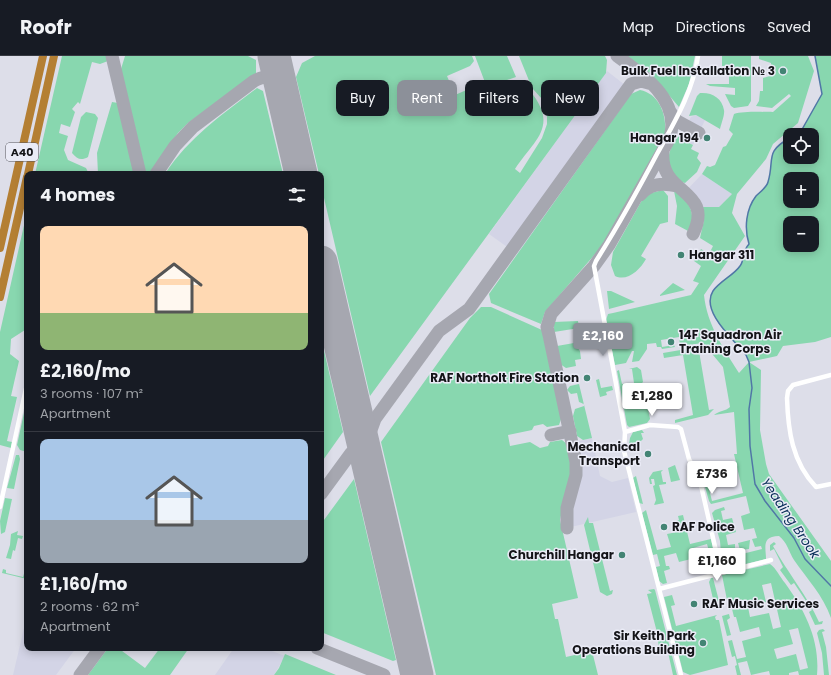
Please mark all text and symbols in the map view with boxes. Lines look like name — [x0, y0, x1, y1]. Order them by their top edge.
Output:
text: Roofr — [20, 14, 72, 41]
text: Map — [623, 17, 654, 37]
text: Directions — [676, 17, 745, 37]
text: Saved — [767, 17, 811, 37]
place label: Bulk Fuel Installation № 3 — [621, 62, 775, 79]
marker: Bulk Fuel Installation № 3 — [778, 66, 788, 76]
chip: Buy — [336, 80, 389, 116]
chip: Rent — [397, 80, 457, 116]
chip: Filters — [465, 80, 533, 116]
chip: New — [541, 80, 599, 116]
map controls — [783, 128, 819, 252]
button: locate — [783, 128, 819, 164]
place label: Hangar 194 — [630, 129, 699, 146]
marker: Hangar 194 — [702, 133, 712, 143]
road number: A40 — [6, 143, 38, 161]
button: + — [783, 172, 819, 208]
text: 4 homes — [40, 183, 115, 207]
icon: filters — [286, 184, 308, 206]
button: − — [783, 216, 819, 252]
place label: Hangar 311 — [689, 246, 754, 263]
marker: Hangar 311 — [676, 250, 686, 260]
icon: home — [138, 252, 210, 324]
pin: £2,160 — [570, 323, 636, 357]
text: £2,160 — [582, 326, 624, 345]
place label: 14F Squadron Air Training Corps — [679, 326, 782, 357]
marker: 14F Squadron Air Training Corps — [666, 337, 676, 347]
text: £2,160/mo — [40, 359, 131, 383]
place label: RAF Northolt Fire Station — [430, 369, 579, 386]
marker: RAF Northolt Fire Station — [582, 373, 592, 383]
pin: £1,280 — [619, 383, 685, 417]
text: 3 rooms · 107 m² — [40, 384, 143, 403]
text: £1,280 — [631, 386, 673, 405]
text: Apartment — [40, 404, 110, 423]
place label: Mechanical Transport — [568, 438, 640, 469]
marker: Mechanical Transport — [643, 449, 653, 459]
pin: £736 — [688, 461, 736, 495]
text: £736 — [696, 464, 728, 483]
icon: home — [138, 465, 210, 537]
water label: Yeading Brook — [757, 474, 825, 563]
place label: RAF Police — [672, 518, 735, 535]
marker: RAF Police — [659, 522, 669, 532]
place label: Churchill Hangar — [509, 546, 614, 563]
pin: £1,160 — [684, 548, 750, 582]
marker: Churchill Hangar — [617, 550, 627, 560]
text: £1,160 — [698, 551, 736, 570]
text: £1,160/mo — [40, 572, 127, 596]
place label: RAF Music Services — [702, 595, 820, 612]
text: 2 rooms · 62 m² — [40, 597, 139, 616]
marker: RAF Music Services — [689, 599, 699, 609]
text: Apartment — [40, 617, 110, 636]
place label: Sir Keith Park Operations Building — [572, 627, 696, 658]
marker: Sir Keith Park Operations Building — [698, 638, 708, 648]

